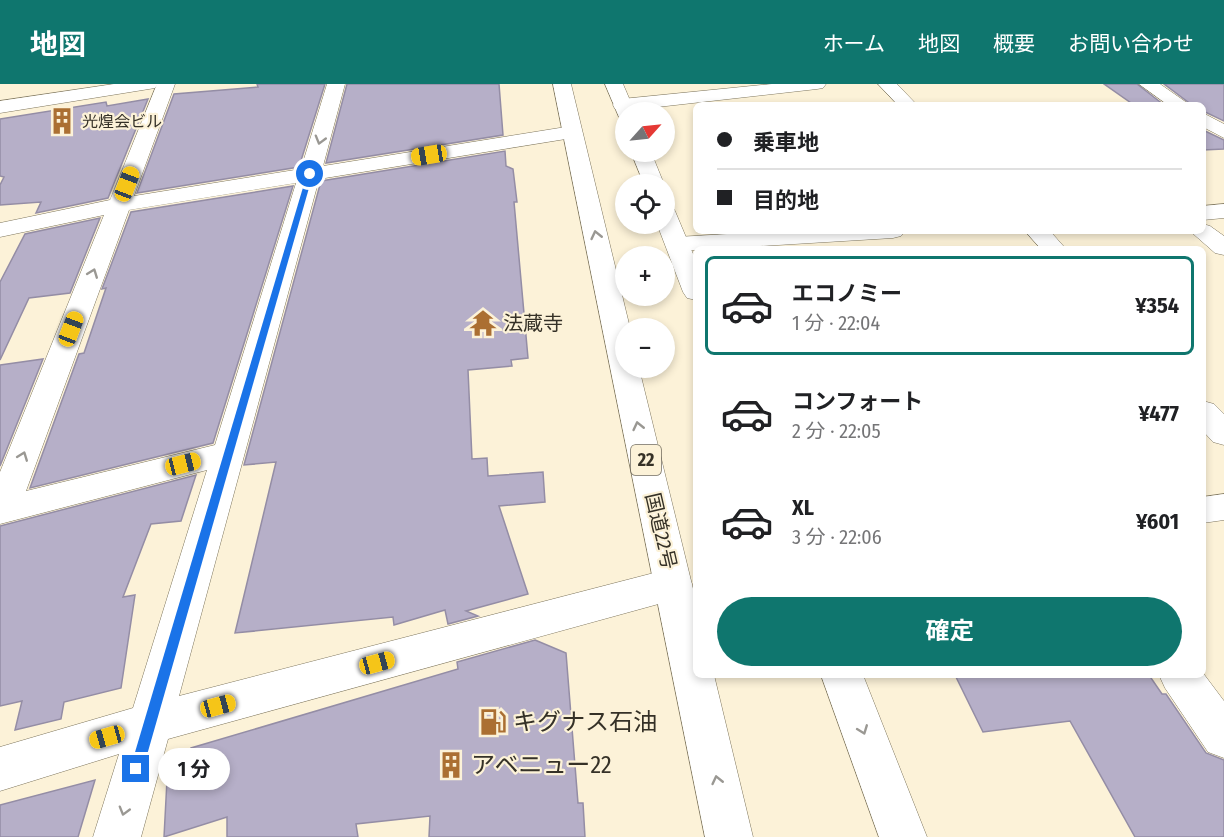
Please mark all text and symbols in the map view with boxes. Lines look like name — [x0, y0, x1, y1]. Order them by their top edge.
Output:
text: 地図 — [30, 28, 86, 61]
text: ホーム — [823, 31, 885, 57]
text: 地図 — [918, 31, 960, 57]
text: 概要 — [993, 31, 1035, 57]
text: お問い合わせ — [1068, 31, 1194, 57]
north arrow — [615, 102, 675, 162]
map controls — [615, 102, 675, 378]
building icon: 光煌会ビル — [47, 106, 77, 136]
place label: 光煌会ビル — [82, 112, 162, 131]
text: 乗車地 — [753, 129, 819, 156]
one-way arrow — [315, 134, 327, 145]
car — [410, 143, 448, 167]
route start — [296, 160, 323, 187]
car — [112, 164, 142, 204]
button: locate — [615, 174, 675, 234]
text: 目的地 — [753, 187, 819, 214]
one-way arrow — [590, 230, 603, 240]
button: + — [615, 246, 675, 306]
one-way arrow — [85, 269, 98, 279]
icon: car — [720, 279, 774, 333]
text: エコノミー — [792, 280, 902, 307]
text: ¥354 — [1135, 292, 1179, 319]
temple icon: 法蔵寺 — [468, 308, 498, 338]
car — [56, 309, 86, 349]
place label: 法蔵寺 — [503, 311, 563, 335]
text: 1 分 · 22:04 — [792, 311, 880, 335]
button: − — [615, 318, 675, 378]
icon: car — [720, 387, 774, 441]
text: コンフォート — [792, 388, 923, 415]
text: ¥477 — [1138, 400, 1179, 427]
text: 2 分 · 22:05 — [792, 419, 881, 443]
one-way arrow — [632, 421, 645, 431]
road number: 22 — [631, 445, 661, 475]
one-way arrow — [16, 451, 28, 462]
car — [163, 451, 203, 477]
street label: 国道22号 — [641, 490, 681, 572]
text: XL — [792, 494, 814, 521]
icon: car — [720, 495, 774, 549]
text: ¥601 — [1136, 508, 1179, 535]
text: 3 分 · 22:06 — [792, 525, 882, 549]
button: 確定 — [717, 597, 1182, 666]
car — [357, 650, 397, 676]
car — [198, 693, 238, 719]
fuel station icon: キグナス石油 — [478, 707, 508, 737]
place label: キグナス石油 — [513, 708, 657, 736]
car — [87, 723, 127, 751]
one-way arrow — [855, 724, 868, 734]
callout: 1 分 — [157, 748, 229, 790]
building icon: アベニュー22 — [436, 750, 466, 780]
place label: アベニュー22 — [471, 751, 612, 779]
route end — [122, 755, 149, 782]
text: 1 分 — [178, 757, 210, 781]
one-way arrow — [711, 775, 724, 785]
one-way arrow — [119, 805, 131, 816]

